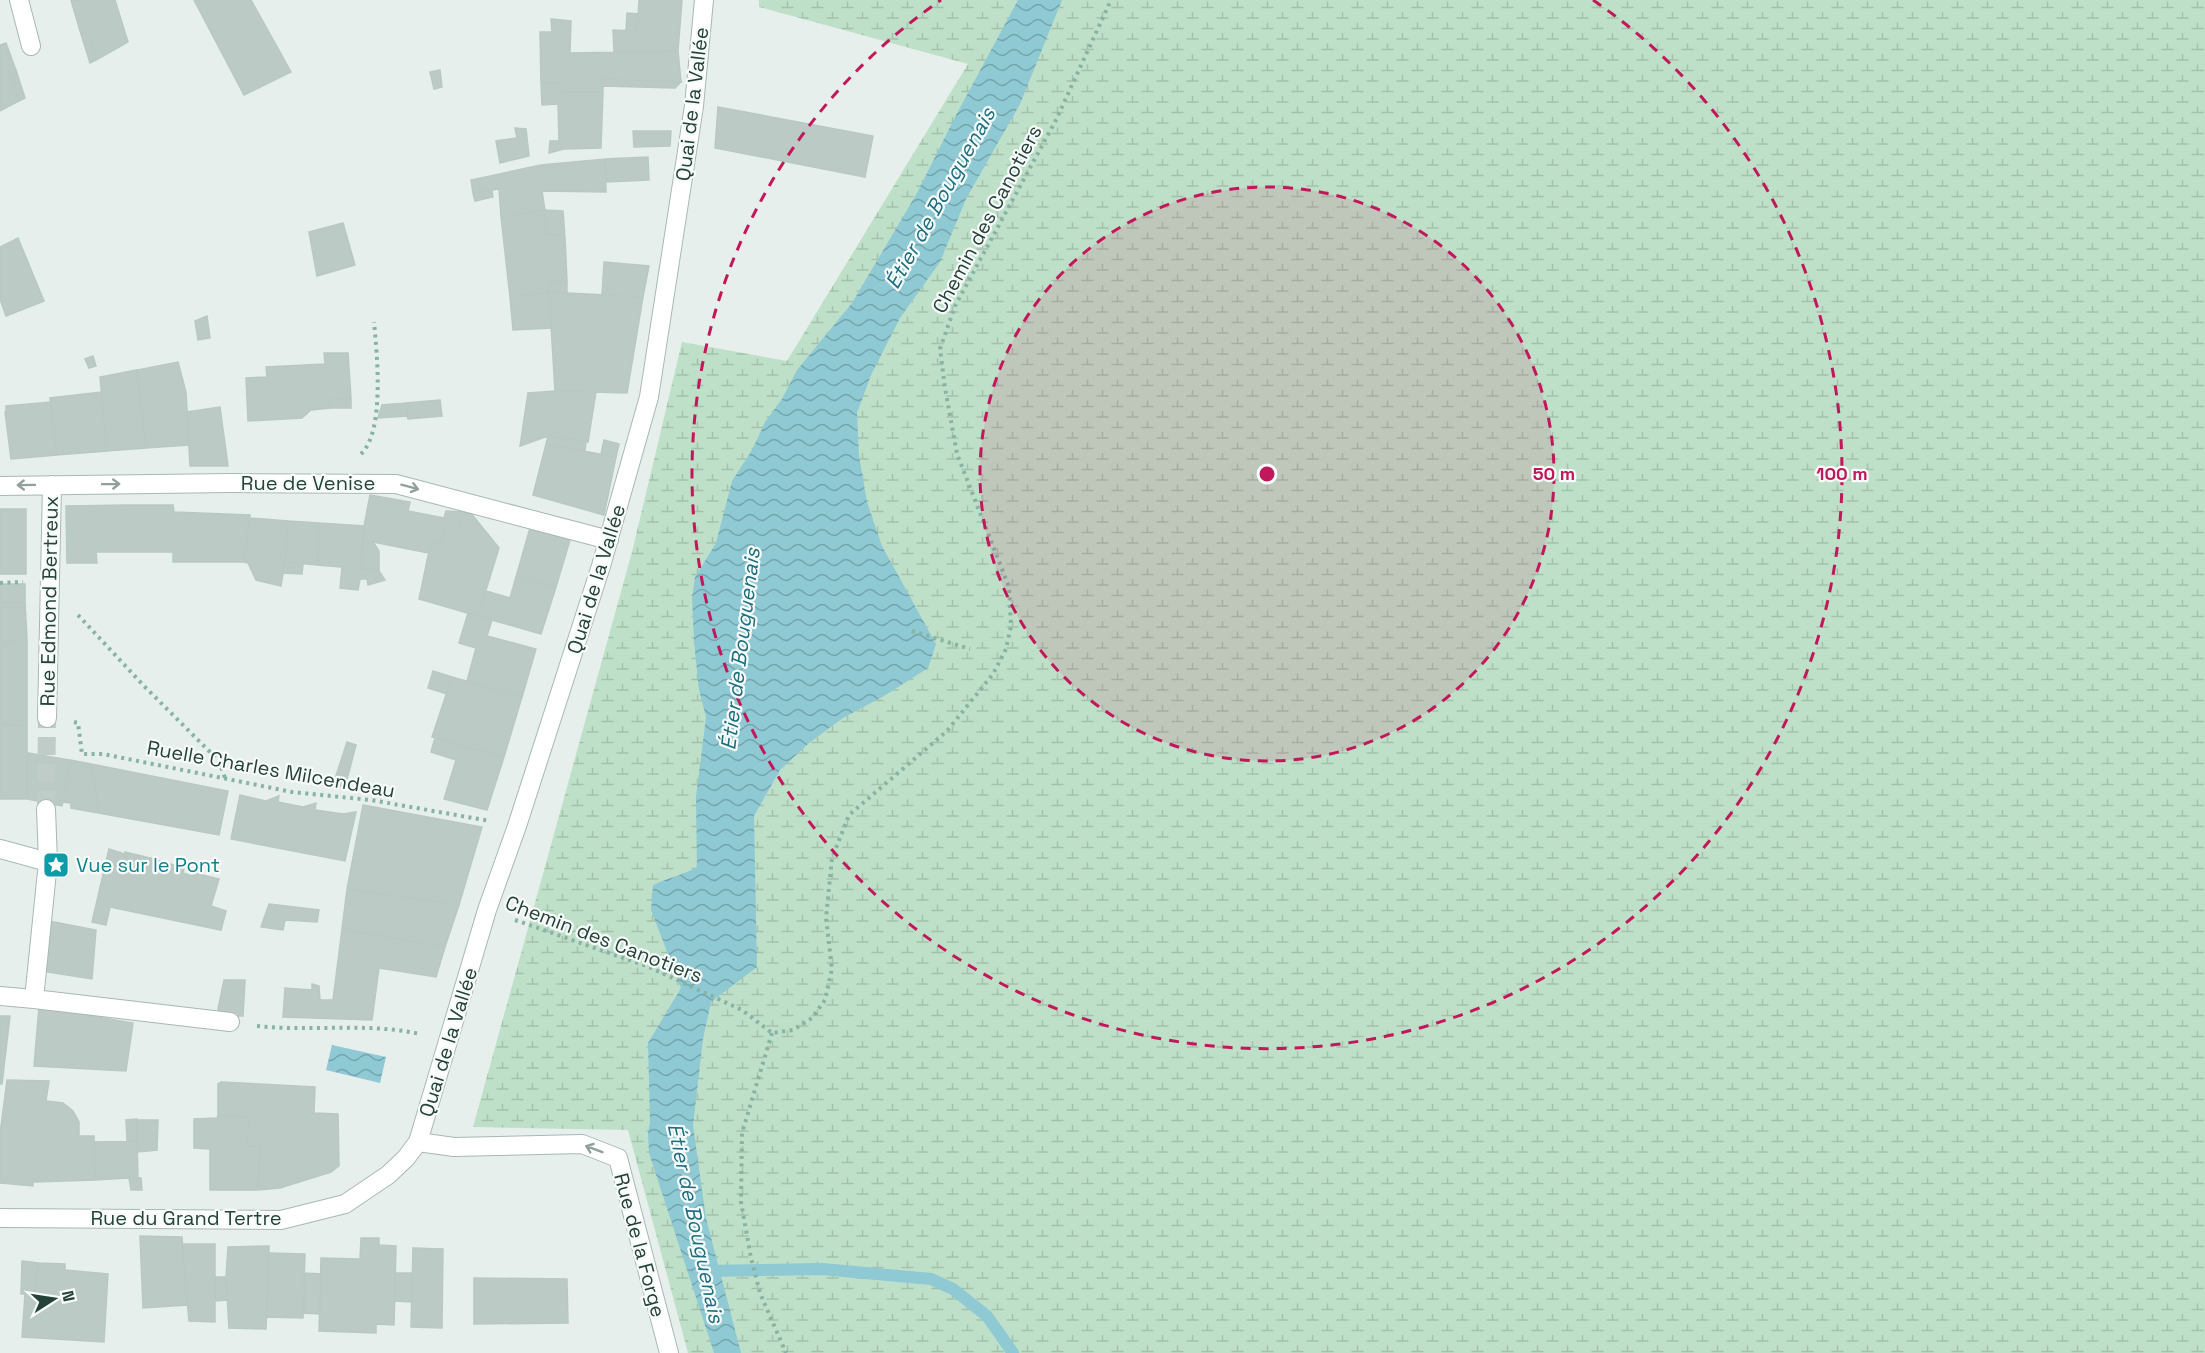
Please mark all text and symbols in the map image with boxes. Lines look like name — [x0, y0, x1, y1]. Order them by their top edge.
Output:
street label: Quai de la Vallée — [670, 26, 714, 182]
water label: Étier de Bouguenais — [879, 102, 1002, 293]
street label: Chemin des Canotiers — [926, 121, 1048, 317]
text: 50 m — [1533, 462, 1575, 485]
text: 100 m — [1816, 462, 1868, 485]
centre of rings — [1257, 464, 1277, 484]
street label: Rue de Venise — [241, 470, 375, 496]
one-way arrow — [100, 478, 120, 490]
one-way arrow — [17, 480, 37, 491]
one-way arrow — [400, 482, 419, 494]
street label: Rue Edmond Bertreux — [34, 495, 64, 707]
street label: Quai de la Vallée — [561, 501, 631, 657]
water label: Étier de Bouguenais — [714, 546, 766, 752]
street label: Ruelle Charles Milcendeau — [145, 734, 397, 804]
place icon: Vue sur le Pont — [41, 850, 71, 880]
place label: Vue sur le Pont — [76, 852, 220, 878]
street label: Chemin des Canotiers — [502, 889, 706, 989]
street label: Quai de la Vallée — [413, 964, 483, 1120]
water label: Étier de Bouguenais — [662, 1121, 731, 1326]
one-way arrow — [586, 1143, 604, 1154]
street label: Rue de la Forge — [608, 1170, 672, 1320]
street label: Rue du Grand Tertre — [90, 1205, 282, 1231]
north arrow — [24, 1269, 84, 1329]
text: N — [57, 1289, 80, 1303]

